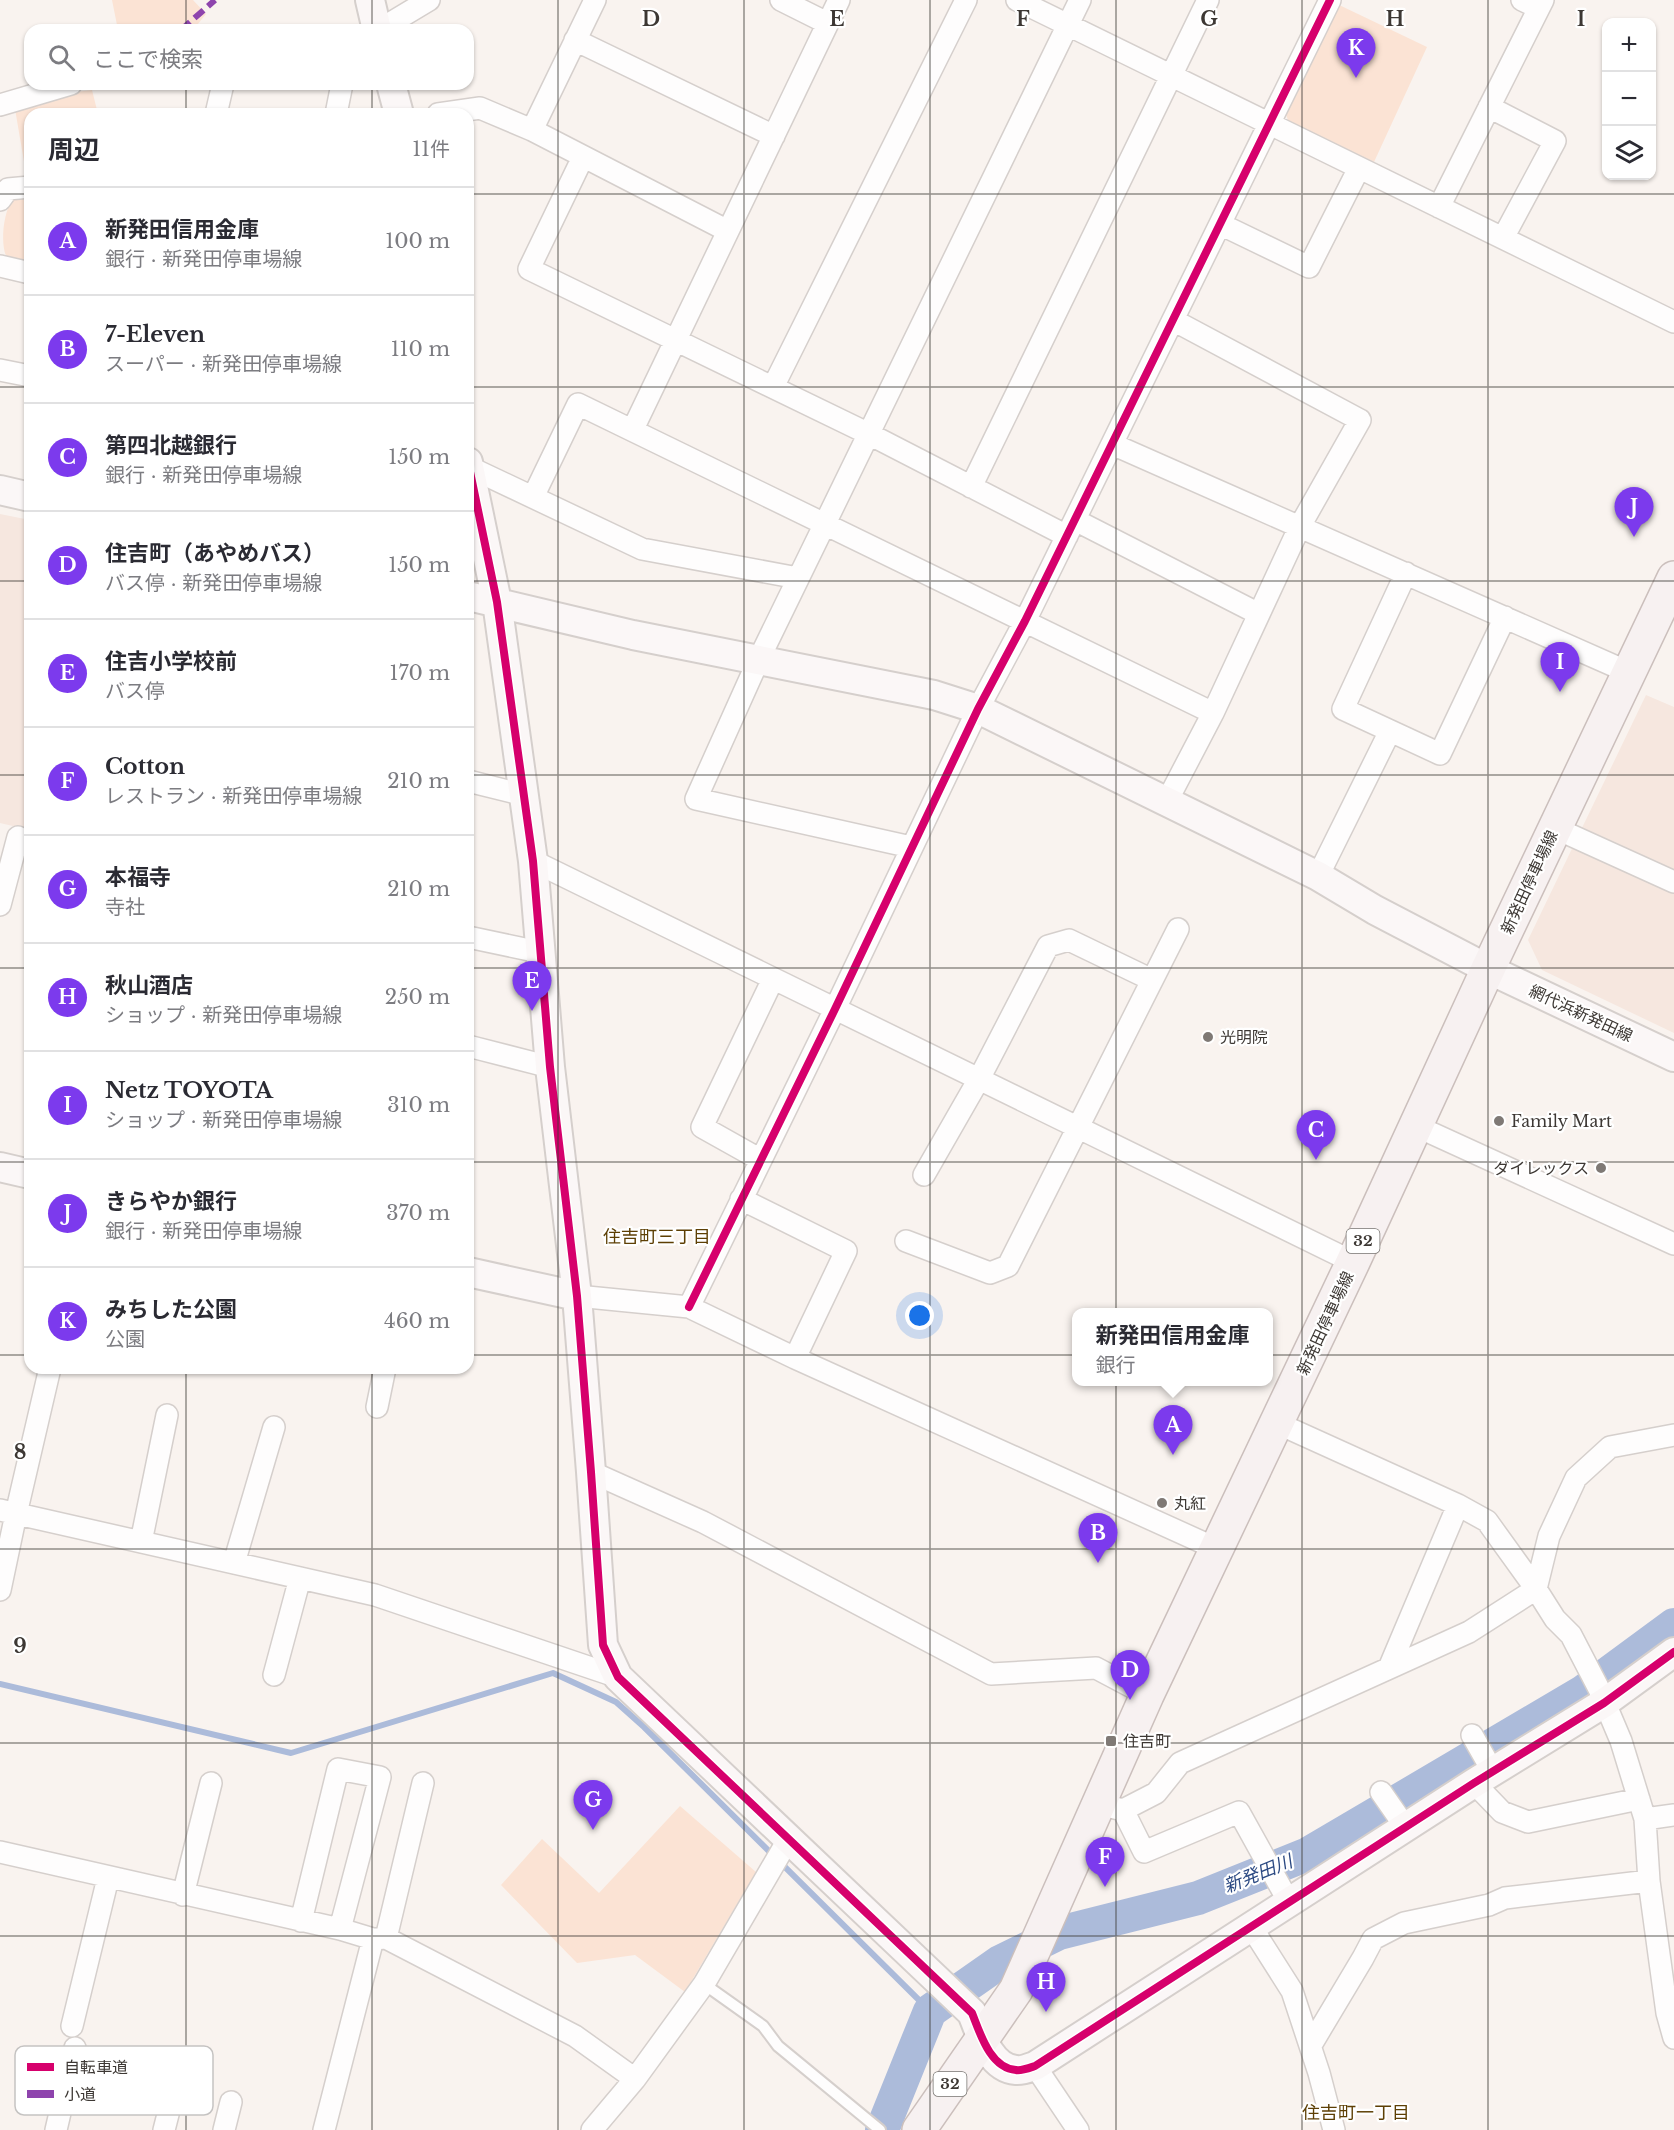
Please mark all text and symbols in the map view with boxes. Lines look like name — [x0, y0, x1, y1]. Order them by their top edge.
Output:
text: D — [642, 7, 660, 31]
text: E — [829, 7, 845, 31]
text: F — [1016, 7, 1030, 31]
text: G — [1200, 7, 1218, 31]
text: H — [1386, 7, 1405, 31]
text: I — [1577, 7, 1585, 31]
map controls — [1602, 18, 1656, 180]
button: + — [1602, 18, 1656, 72]
search box — [24, 24, 474, 90]
pin: K — [1336, 28, 1376, 78]
icon: search — [45, 41, 78, 74]
text: ここで検索 — [93, 46, 203, 73]
button: − — [1602, 72, 1656, 126]
button: layers — [1602, 126, 1656, 180]
text: 周辺 — [48, 134, 100, 166]
text: 11件 — [412, 137, 450, 161]
text: 新発田信用金庫 — [105, 216, 259, 243]
text: A — [59, 229, 76, 253]
text: 100 m — [385, 229, 450, 253]
text: 銀行 · 新発田停車場線 — [105, 247, 302, 271]
text: 7-Eleven — [105, 321, 205, 348]
text: B — [60, 337, 75, 361]
text: 110 m — [391, 337, 450, 361]
text: スーパー · 新発田停車場線 — [105, 352, 342, 376]
text: 第四北越銀行 — [105, 432, 237, 459]
text: C — [59, 445, 76, 469]
text: 150 m — [388, 445, 450, 469]
text: 銀行 · 新発田停車場線 — [105, 463, 302, 487]
pin: J — [1614, 488, 1654, 537]
text: 住吉町（あやめバス） — [105, 540, 325, 567]
text: D — [58, 553, 77, 577]
text: 150 m — [388, 553, 450, 577]
text: バス停 · 新発田停車場線 — [105, 571, 322, 595]
pin: I — [1540, 642, 1580, 692]
text: 住吉小学校前 — [105, 648, 237, 675]
text: E — [60, 661, 75, 685]
text: 170 m — [390, 661, 450, 685]
text: バス停 — [105, 679, 165, 703]
text: Cotton — [105, 753, 185, 780]
text: F — [61, 769, 74, 793]
text: 210 m — [387, 769, 450, 793]
text: レストラン · 新発田停車場線 — [105, 784, 362, 808]
street label: 新発田停車場線 — [1496, 827, 1562, 937]
text: 本福寺 — [105, 864, 171, 891]
text: G — [59, 877, 76, 901]
text: 210 m — [387, 877, 450, 901]
text: 寺社 — [105, 895, 145, 919]
pin: E — [512, 962, 552, 1011]
text: 秋山酒店 — [105, 972, 193, 999]
street label: 網代浜新発田線 — [1526, 980, 1636, 1046]
text: H — [58, 985, 77, 1009]
text: 250 m — [385, 985, 450, 1009]
text: ショップ · 新発田停車場線 — [105, 1003, 342, 1027]
place label: 光明院 — [1220, 1027, 1268, 1047]
marker: 光明院 — [1201, 1030, 1215, 1044]
text: Netz TOYOTA — [105, 1077, 273, 1104]
text: I — [63, 1093, 72, 1117]
text: 310 m — [387, 1093, 450, 1117]
text: ショップ · 新発田停車場線 — [105, 1108, 342, 1132]
pin: C — [1296, 1110, 1336, 1160]
place label: Family Mart — [1511, 1111, 1612, 1131]
marker: Family Mart — [1492, 1114, 1506, 1128]
place label: ダイレックス — [1493, 1158, 1589, 1178]
marker: ダイレックス — [1594, 1161, 1608, 1175]
text: きらやか銀行 — [105, 1188, 237, 1215]
text: J — [63, 1201, 72, 1225]
text: 370 m — [386, 1201, 450, 1225]
text: 銀行 · 新発田停車場線 — [105, 1219, 302, 1243]
district label: 住吉町三丁目 — [603, 1226, 711, 1248]
road number: 32 — [1346, 1229, 1380, 1253]
street label: 新発田停車場線 — [1292, 1268, 1358, 1378]
text: みちした公園 — [105, 1296, 237, 1323]
your location — [905, 1301, 934, 1330]
popup — [1072, 1308, 1273, 1386]
text: K — [59, 1309, 76, 1333]
text: 460 m — [384, 1309, 450, 1333]
text: 新発田信用金庫 — [1095, 1322, 1250, 1349]
text: 公園 — [105, 1327, 145, 1351]
text: 銀行 — [1095, 1353, 1135, 1377]
pin: A — [1154, 1406, 1192, 1455]
text: 8 — [14, 1440, 26, 1464]
place label: 丸紅 — [1174, 1493, 1206, 1513]
marker: 丸紅 — [1155, 1496, 1169, 1510]
pin: B — [1078, 1514, 1118, 1563]
text: 9 — [13, 1634, 27, 1658]
pin: D — [1110, 1650, 1150, 1700]
place label: 住吉町 — [1123, 1731, 1171, 1751]
marker: 住吉町 — [1104, 1734, 1118, 1748]
pin: G — [574, 1780, 612, 1830]
pin: F — [1086, 1838, 1124, 1887]
water label: 新発田川 — [1221, 1850, 1297, 1898]
pin: H — [1026, 1962, 1066, 2012]
legend — [15, 2046, 213, 2115]
text: 自転車道 — [64, 2057, 128, 2077]
road number: 32 — [934, 2072, 966, 2096]
text: 小道 — [64, 2084, 96, 2104]
district label: 住吉町一丁目 — [1302, 2102, 1410, 2124]

